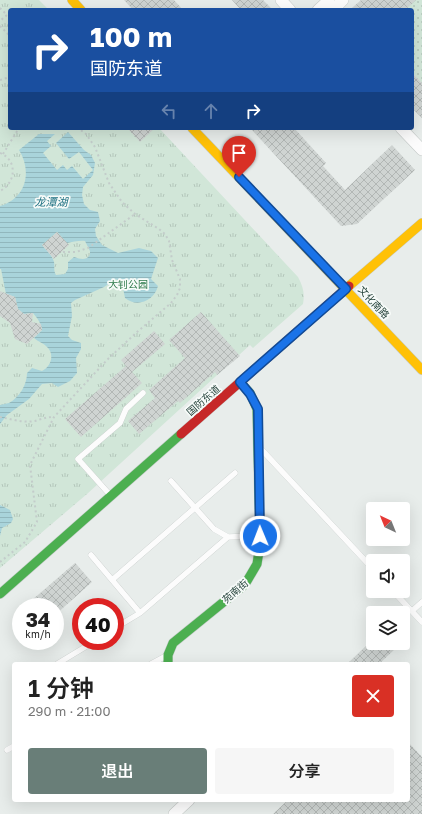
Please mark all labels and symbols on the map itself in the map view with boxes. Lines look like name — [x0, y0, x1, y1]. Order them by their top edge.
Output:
pin — [222, 136, 256, 177]
water label: 龙潭湖 — [35, 195, 69, 208]
park label: 大钊公园 — [108, 278, 148, 290]
street label: 文化南路 — [356, 283, 392, 321]
street label: 国防东道 — [184, 382, 222, 418]
north arrow — [366, 502, 410, 546]
position arrow — [239, 515, 281, 557]
street label: 苑南街 — [220, 577, 250, 605]
speed limit sign: 40 — [72, 598, 124, 650]

